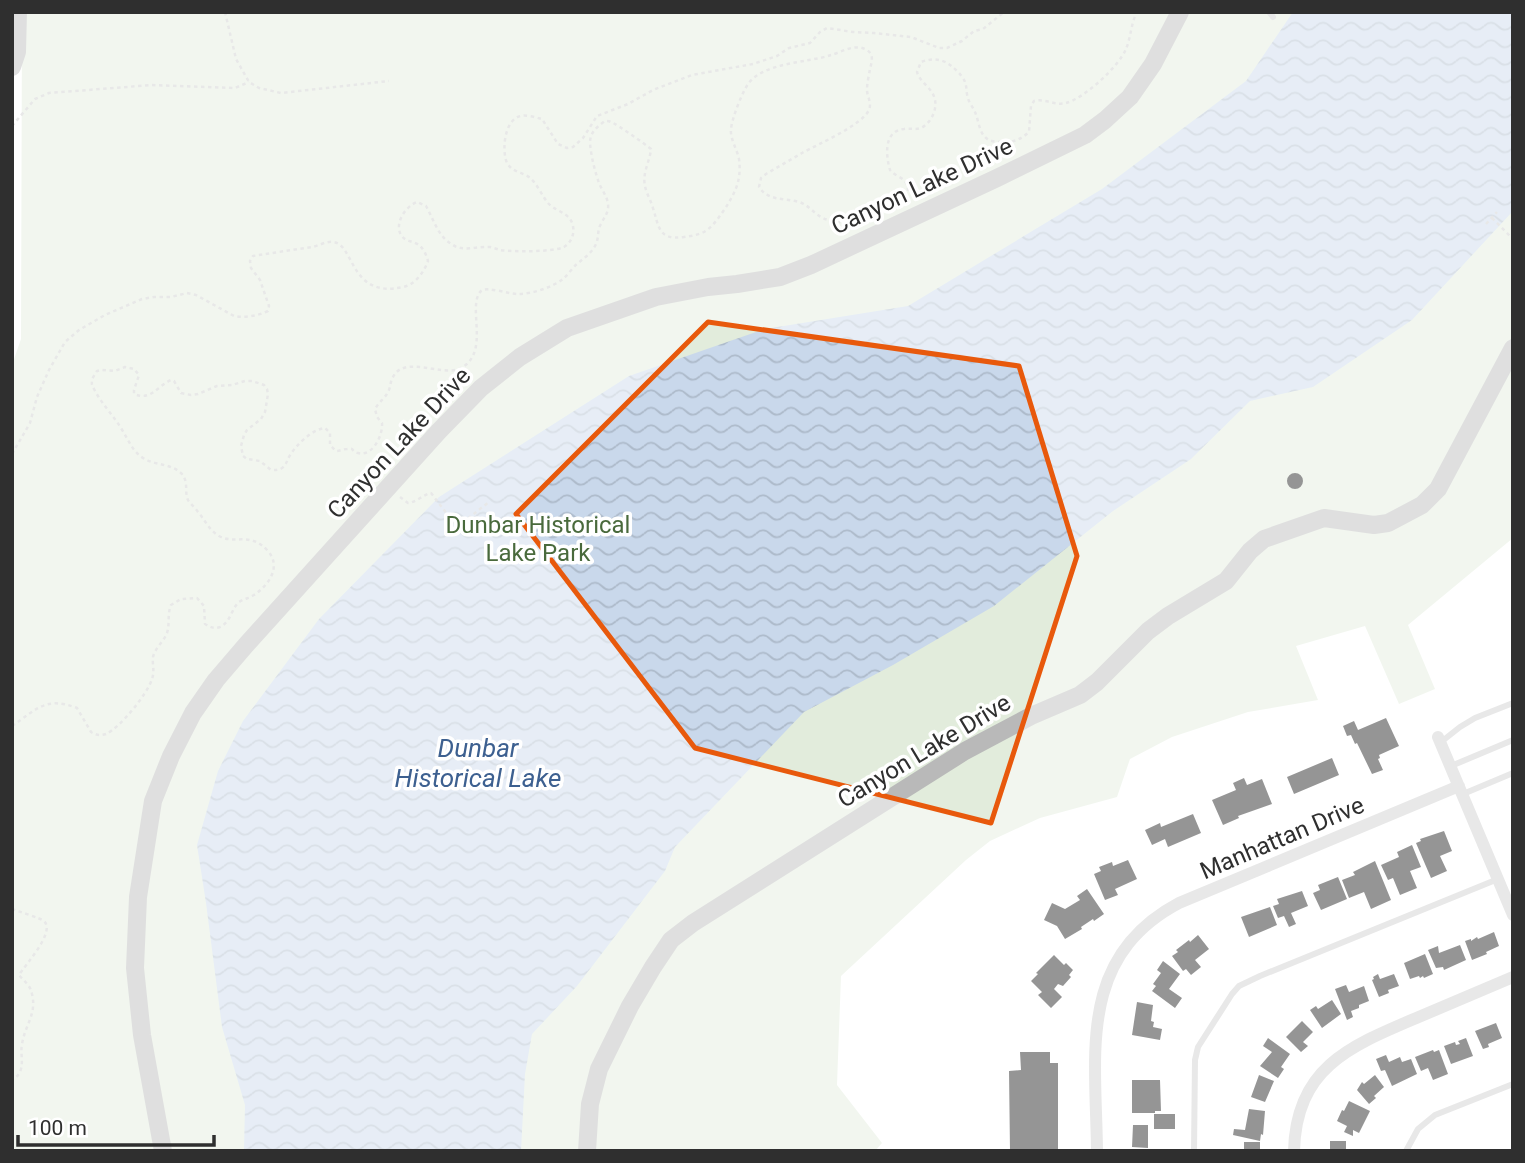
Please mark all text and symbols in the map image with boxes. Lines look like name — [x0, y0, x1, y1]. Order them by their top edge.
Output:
street label: Canyon Lake Drive — [827, 132, 1017, 240]
street label: Canyon Lake Drive — [322, 362, 476, 524]
park label: Dunbar Historical Lake Park — [446, 511, 630, 567]
street label: Canyon Lake Drive — [833, 688, 1015, 814]
water label: Dunbar Historical Lake — [395, 733, 561, 793]
street label: Manhattan Drive — [1196, 791, 1368, 885]
scale bar — [18, 1104, 214, 1148]
text: 100 m — [28, 1116, 87, 1140]

